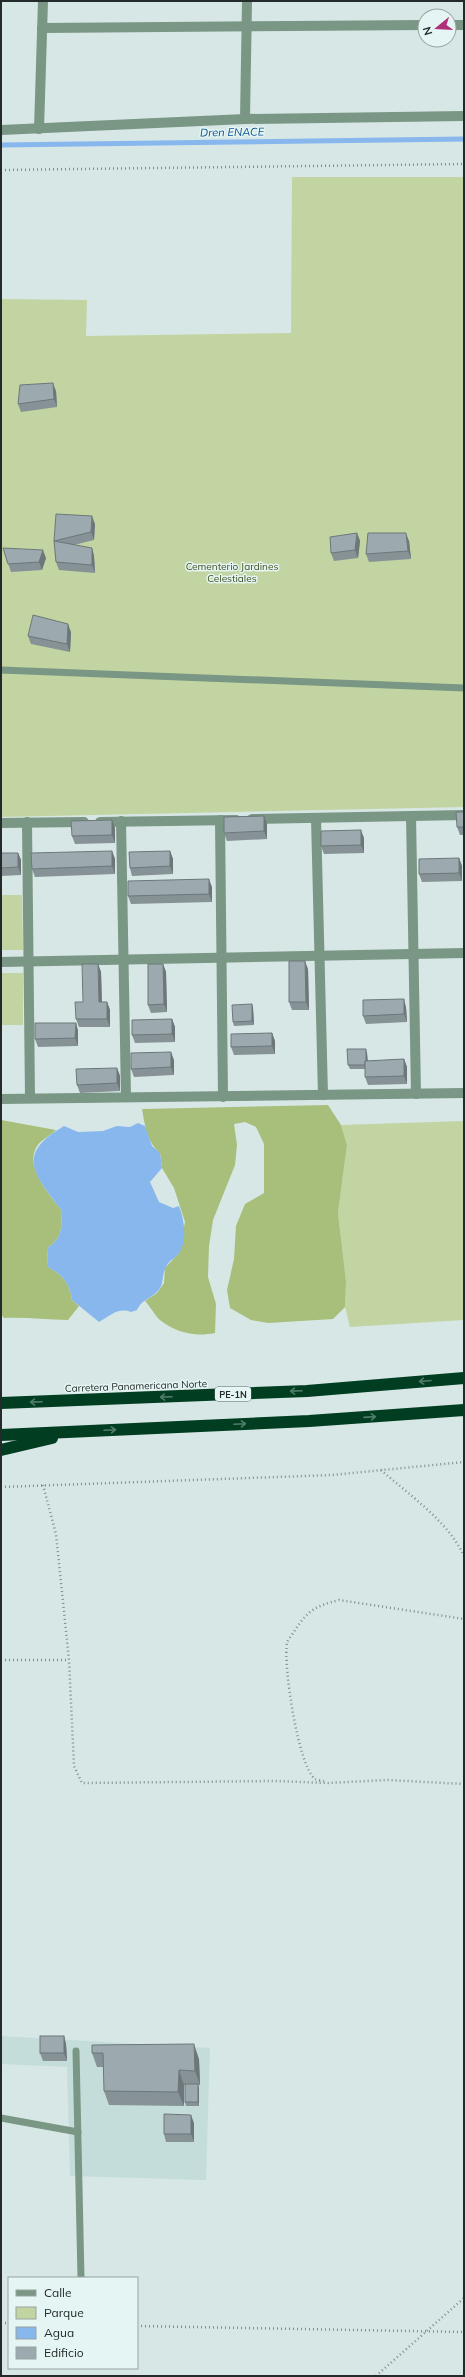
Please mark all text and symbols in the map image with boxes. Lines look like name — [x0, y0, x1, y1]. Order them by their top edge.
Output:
north arrow — [417, 8, 457, 48]
text: N — [420, 25, 435, 37]
water label: Dren ENACE — [200, 124, 265, 140]
park label: Cementerio Jardines Celestiales — [186, 560, 278, 585]
street label: Carretera Panamericana Norte — [65, 1377, 207, 1395]
one-way arrow — [419, 1377, 432, 1385]
road number: PE-1N — [215, 1387, 251, 1401]
one-way arrow — [290, 1388, 303, 1395]
one-way arrow — [160, 1393, 173, 1400]
one-way arrow — [30, 1398, 43, 1405]
one-way arrow — [363, 1413, 376, 1420]
one-way arrow — [233, 1421, 246, 1428]
one-way arrow — [103, 1426, 116, 1434]
legend — [8, 2277, 138, 2369]
text: Calle — [44, 2285, 71, 2300]
text: Parque — [44, 2305, 84, 2320]
text: Agua — [44, 2325, 74, 2340]
text: Edificio — [44, 2345, 84, 2360]

